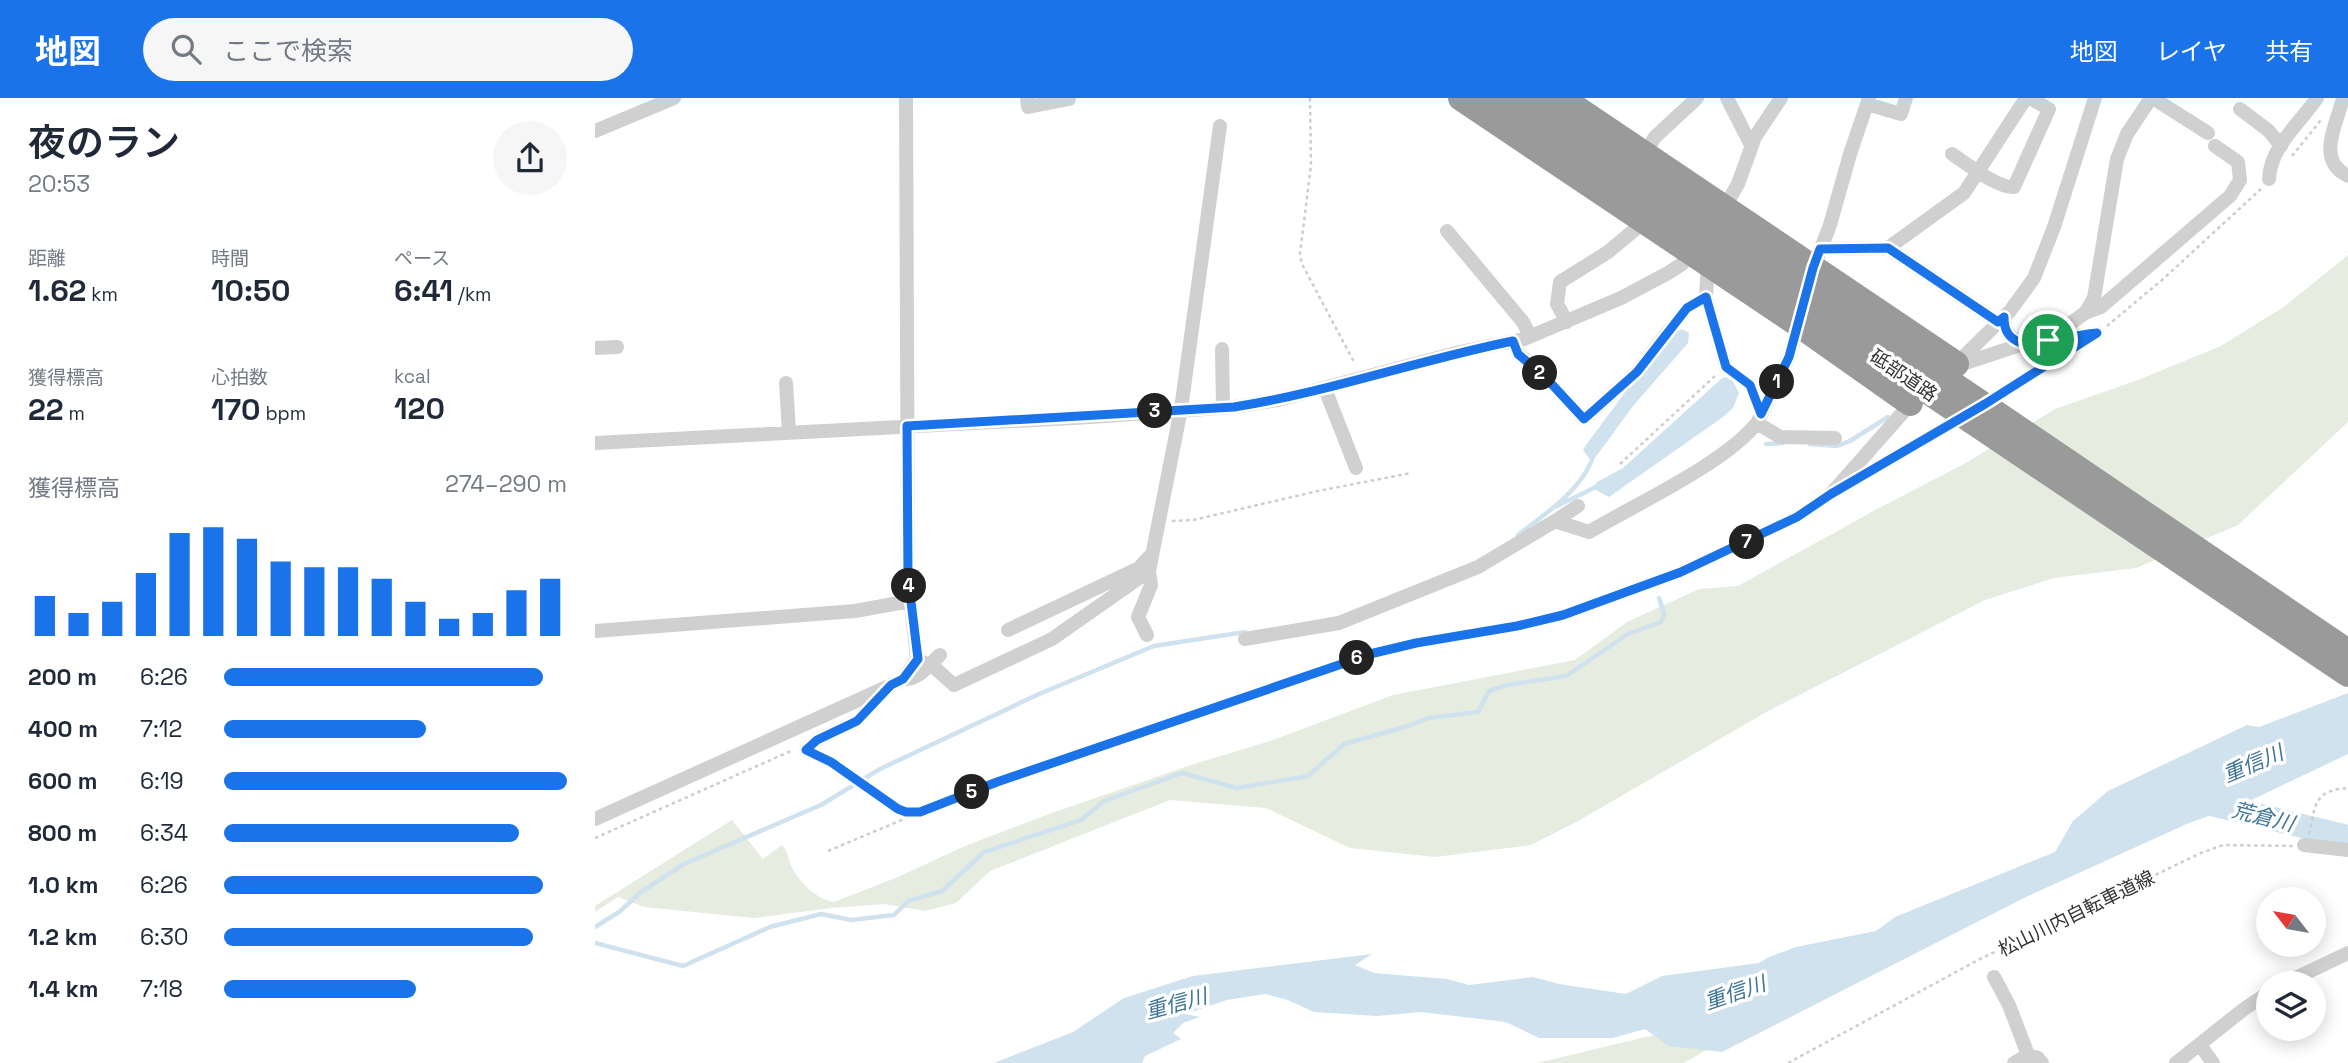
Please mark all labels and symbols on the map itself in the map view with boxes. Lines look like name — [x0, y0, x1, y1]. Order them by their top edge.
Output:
pin — [2018, 310, 2078, 370]
street label: 砥部道路 — [1865, 344, 1942, 407]
pin: 2 — [1523, 356, 1557, 390]
pin: 1 — [1759, 364, 1795, 400]
pin: 3 — [1137, 394, 1173, 428]
pin: 7 — [1729, 524, 1765, 560]
pin: 4 — [891, 568, 927, 603]
pin: 6 — [1339, 640, 1375, 676]
water label: 重信川 — [2219, 738, 2289, 788]
pin: 5 — [955, 774, 989, 810]
water label: 荒倉川 — [2229, 796, 2299, 838]
street label: 松山川内自転車道線 — [1994, 865, 2159, 962]
north arrow — [2256, 887, 2326, 957]
water label: 重信川 — [1701, 969, 1771, 1016]
water label: 重信川 — [1142, 982, 1212, 1025]

